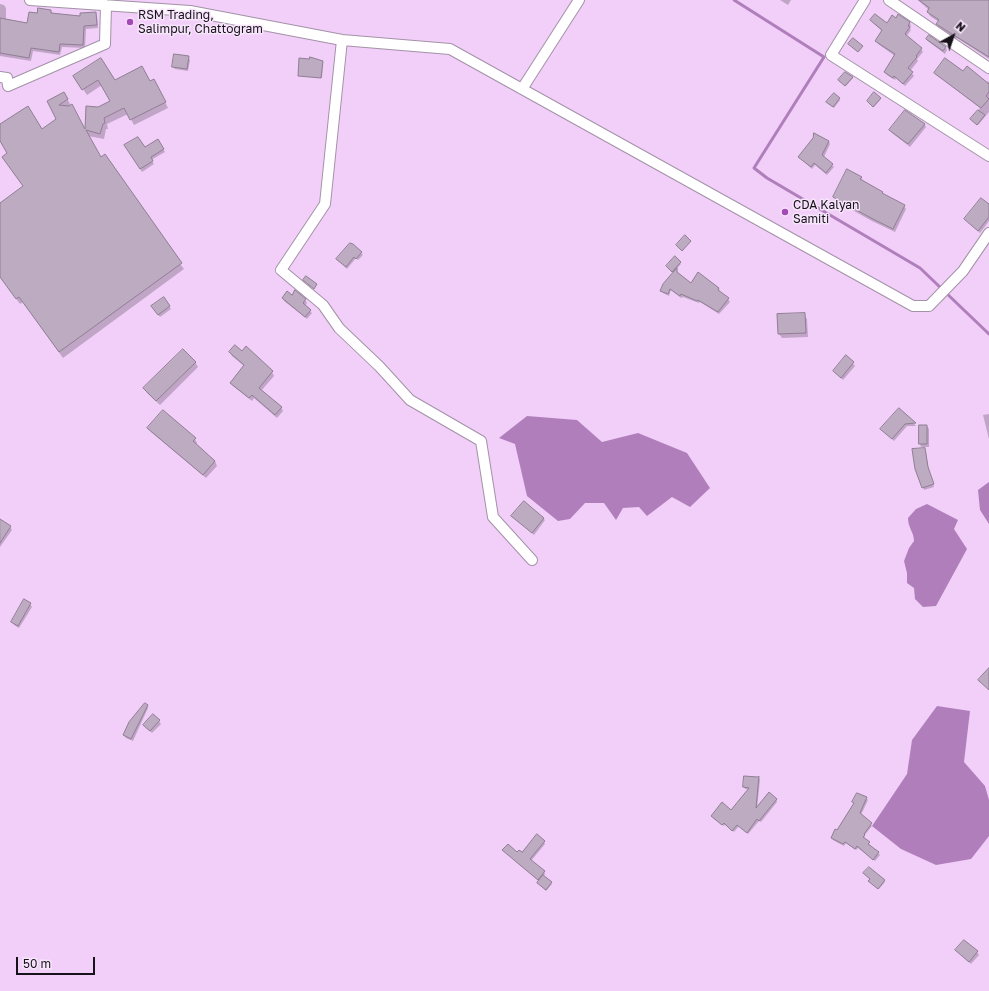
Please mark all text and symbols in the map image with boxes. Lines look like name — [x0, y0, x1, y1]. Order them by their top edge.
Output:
place label: RSM Trading, Salimpur, Chattogram — [138, 8, 263, 36]
north arrow — [933, 16, 973, 56]
marker: RSM Trading, Salimpur, Chattogram — [125, 17, 135, 27]
text: N — [954, 19, 968, 34]
place label: CDA Kalyan Samiti — [793, 198, 859, 226]
marker: CDA Kalyan Samiti — [780, 207, 790, 217]
scale bar — [18, 949, 97, 975]
text: 50 m — [23, 956, 51, 971]

